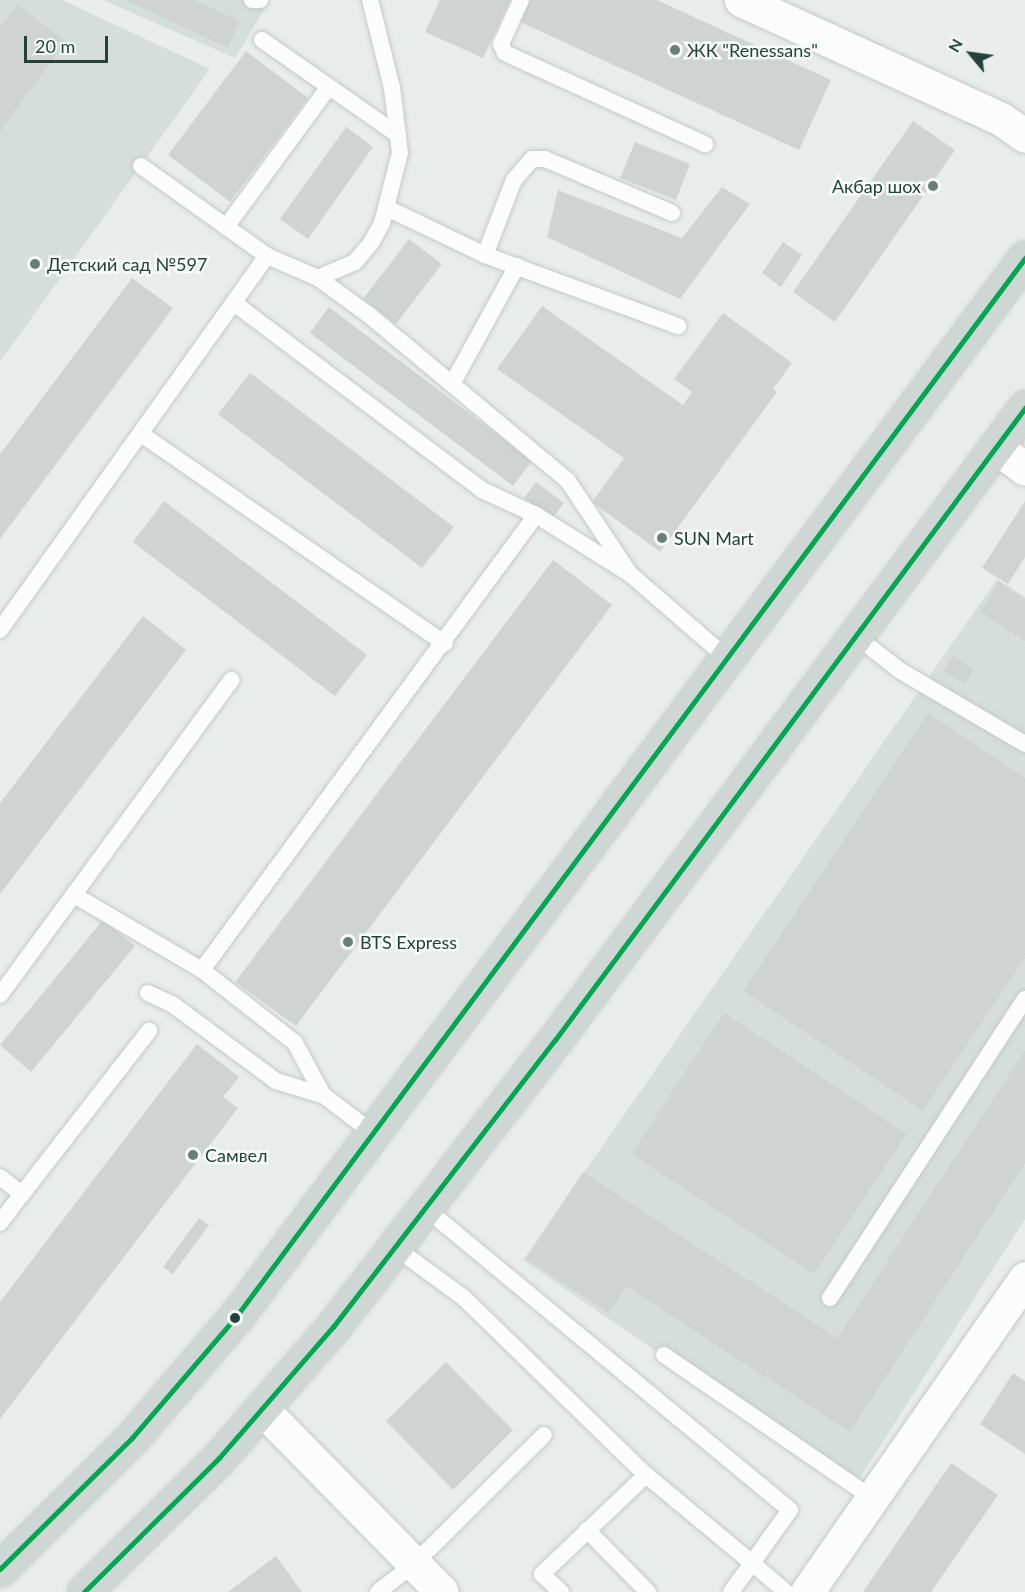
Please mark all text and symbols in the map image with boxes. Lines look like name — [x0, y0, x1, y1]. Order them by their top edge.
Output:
scale bar — [27, 24, 111, 62]
north arrow — [941, 24, 1001, 84]
text: 20 m — [35, 35, 75, 57]
text: N — [944, 35, 966, 55]
place label: ЖК "Renessans" — [687, 39, 818, 61]
marker: ЖК "Renessans" — [668, 43, 682, 57]
place label: Акбар шох — [832, 175, 921, 197]
marker: Акбар шох — [926, 179, 940, 193]
place label: Детский сад №597 — [47, 253, 207, 275]
marker: Детский сад №597 — [28, 257, 42, 271]
place label: SUN Mart — [674, 527, 754, 549]
marker: SUN Mart — [655, 531, 669, 545]
place label: BTS Express — [360, 931, 457, 953]
marker: BTS Express — [341, 935, 355, 949]
place label: Самвел — [205, 1144, 268, 1166]
marker: Самвел — [186, 1148, 200, 1162]
unlabelled marker — [229, 1312, 241, 1324]

